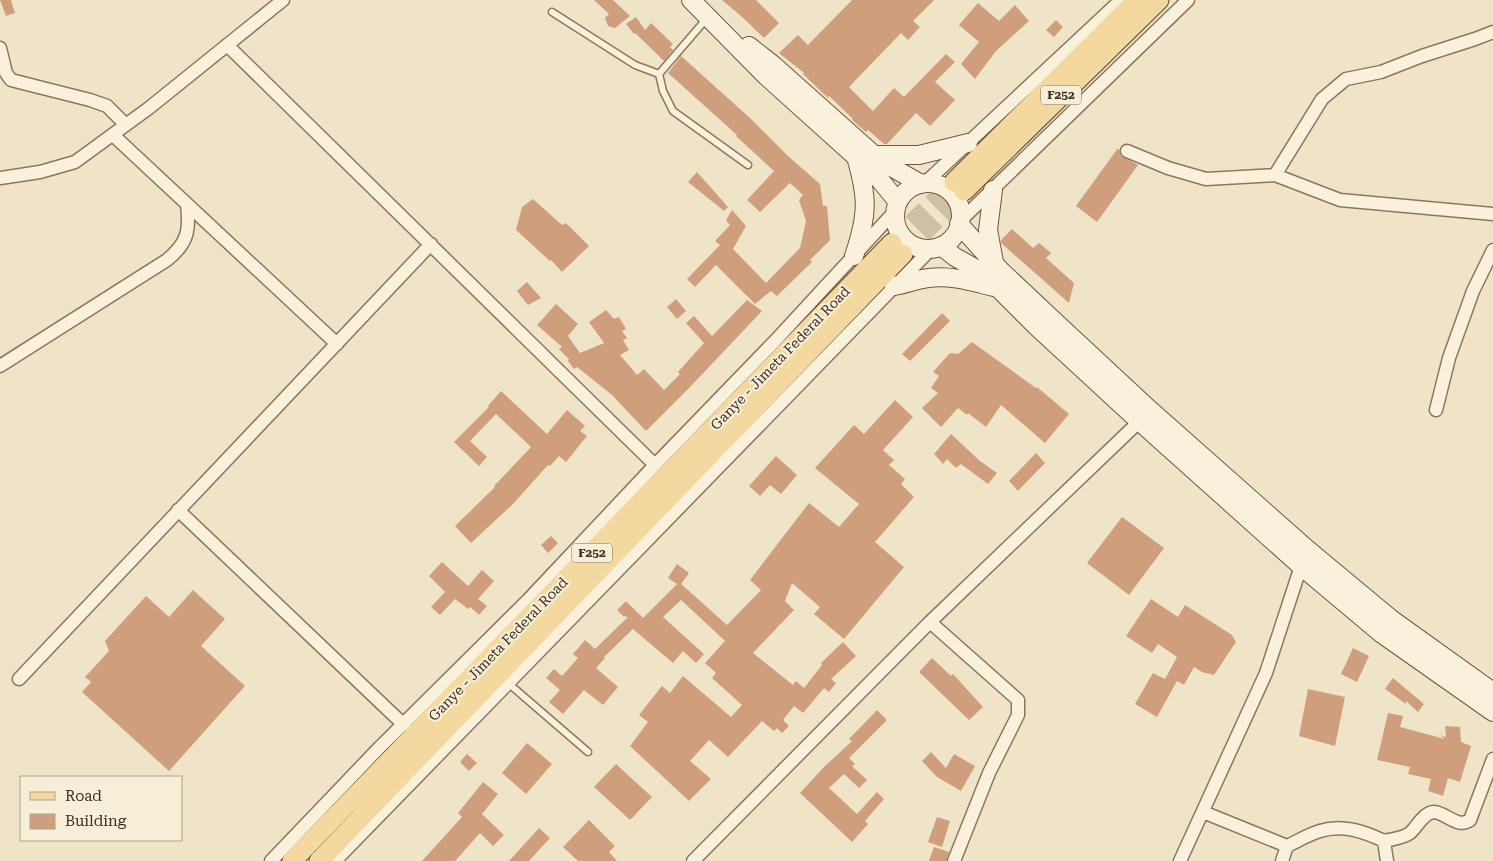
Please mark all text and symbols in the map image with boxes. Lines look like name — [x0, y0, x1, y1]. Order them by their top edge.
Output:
road number: F252 — [1041, 86, 1081, 104]
street label: Ganye - Jimeta Federal Road — [707, 283, 853, 433]
road number: F252 — [572, 544, 612, 562]
street label: Ganye - Jimeta Federal Road — [425, 574, 571, 724]
legend — [20, 776, 182, 841]
text: Road — [65, 787, 102, 805]
text: Building — [65, 812, 127, 830]

